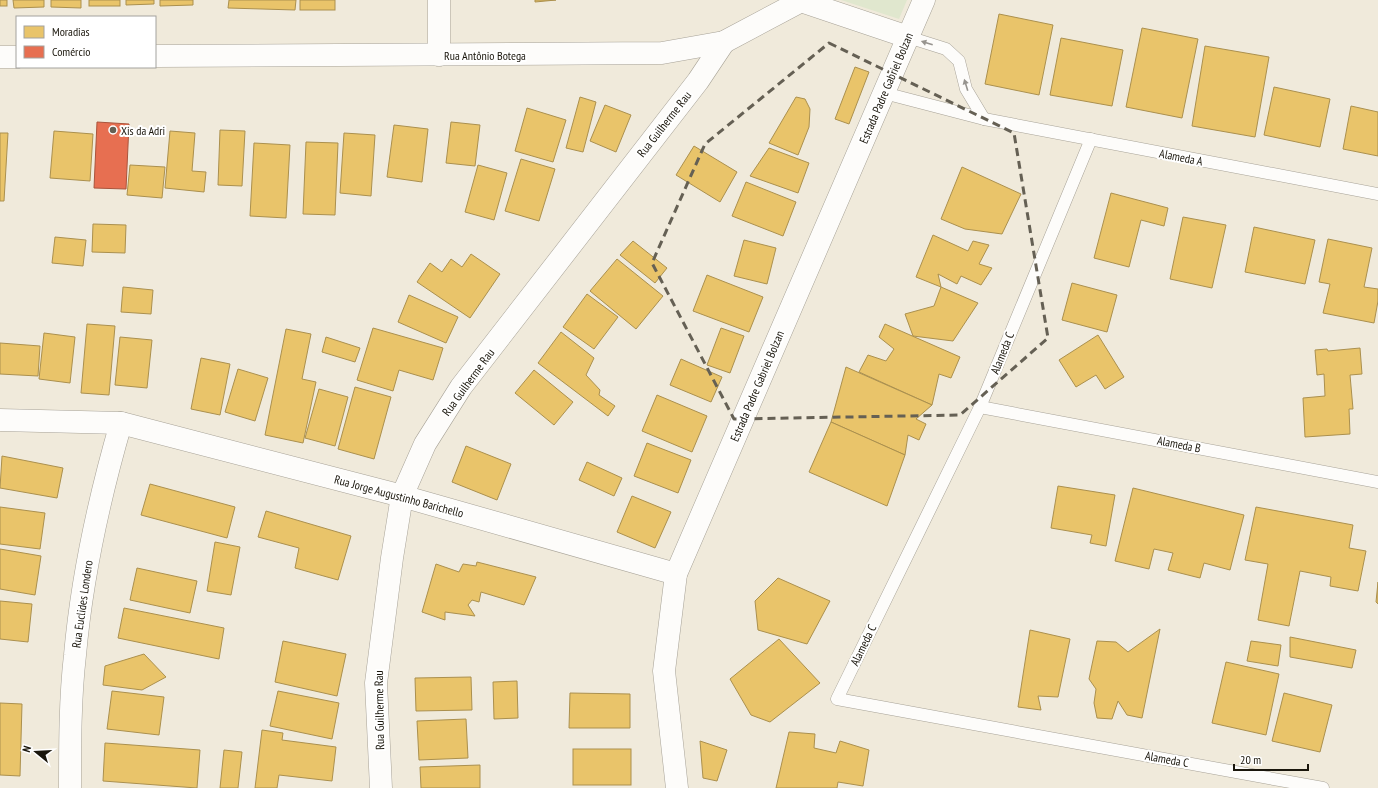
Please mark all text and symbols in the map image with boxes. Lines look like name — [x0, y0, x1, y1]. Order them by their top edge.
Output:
legend — [16, 16, 156, 68]
text: Moradias — [52, 24, 90, 39]
street label: Estrada Padre Gabriel Bolzan — [856, 30, 916, 146]
one-way arrow — [921, 40, 933, 46]
text: Comércio — [52, 44, 90, 59]
street label: Rua Antônio Botega — [444, 48, 526, 63]
one-way arrow — [963, 78, 969, 90]
street label: Rua Guilherme Rau — [634, 88, 694, 160]
place label: Xis da Adri — [121, 123, 165, 138]
marker: Xis da Adri — [108, 125, 118, 135]
street label: Alameda A — [1158, 145, 1204, 169]
street label: Estrada Padre Gabriel Bolzan — [727, 328, 787, 444]
street label: Alameda C — [987, 329, 1017, 376]
street label: Rua Guilherme Rau — [439, 345, 497, 419]
street label: Alameda B — [1156, 432, 1202, 456]
street label: Rua Jorge Augustinho Barichello — [333, 472, 465, 520]
street label: Rua Euclides Londero — [68, 559, 96, 649]
street label: Alameda C — [847, 621, 880, 668]
street label: Rua Guilherme Rau — [371, 670, 387, 750]
north arrow — [16, 732, 56, 772]
text: N — [19, 744, 34, 754]
scale bar — [1234, 746, 1308, 772]
street label: Alameda C — [1144, 748, 1191, 770]
text: 20 m — [1240, 752, 1261, 767]

